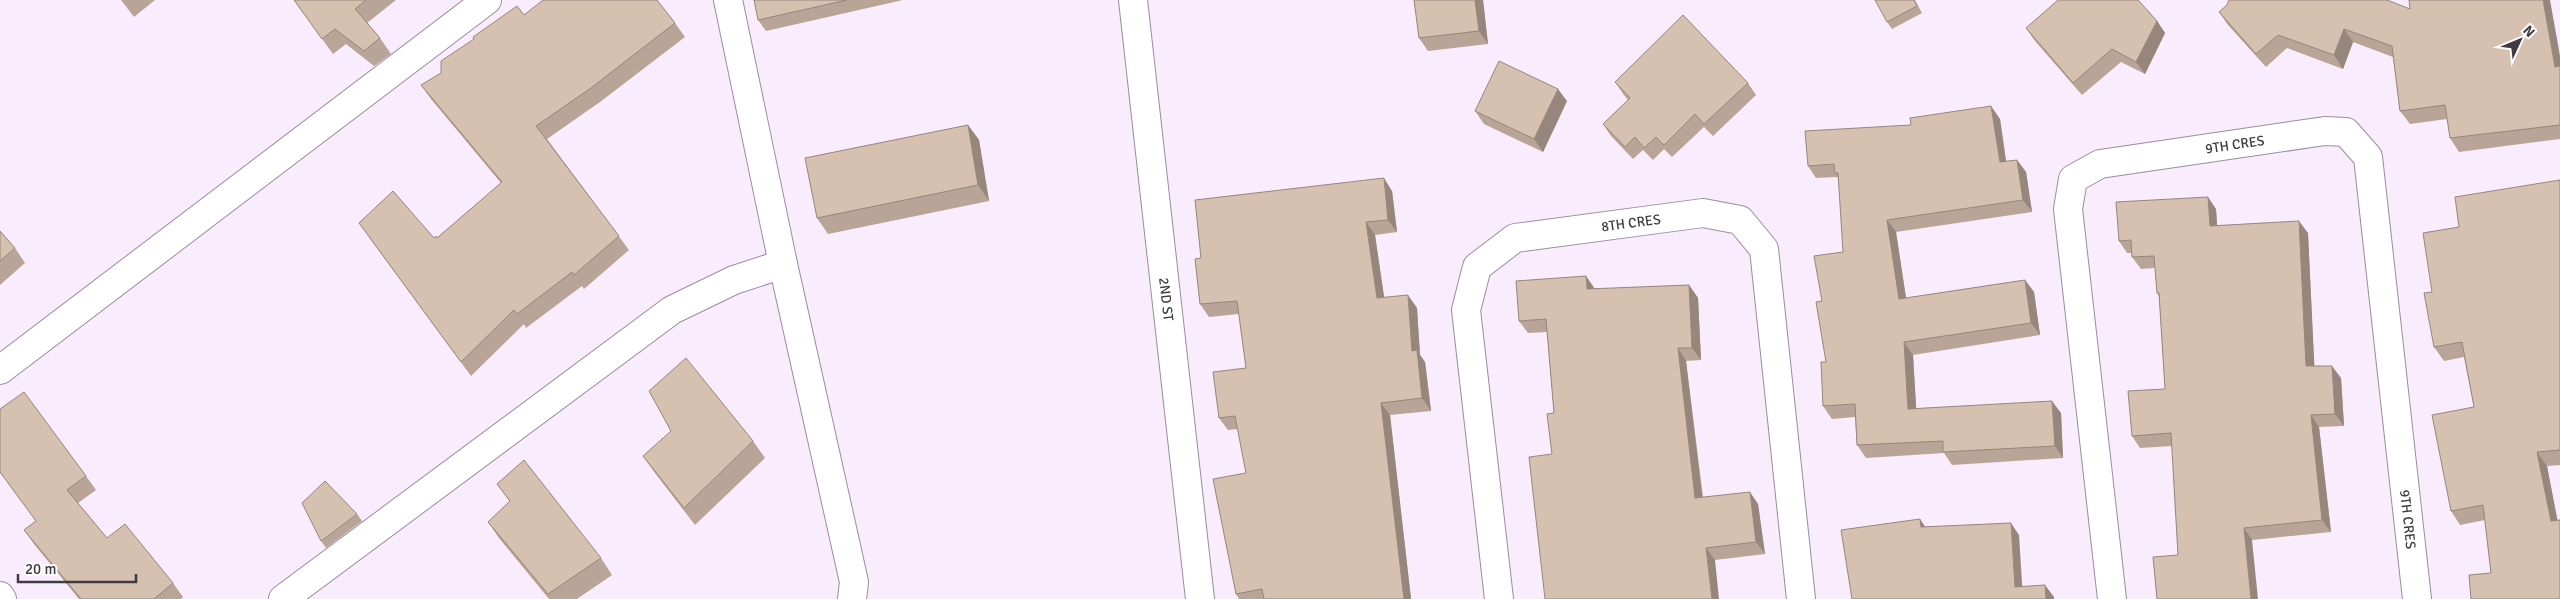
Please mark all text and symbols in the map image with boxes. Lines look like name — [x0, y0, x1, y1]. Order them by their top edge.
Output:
north arrow — [2495, 15, 2545, 65]
text: N — [2519, 22, 2538, 41]
street label: 9TH CRES — [2204, 132, 2266, 157]
street label: 8TH CRES — [1600, 211, 1662, 235]
street label: 2ND ST — [1155, 277, 1177, 322]
street label: 9TH CRES — [2396, 489, 2419, 550]
scale bar — [18, 552, 135, 584]
text: 20 m — [25, 560, 56, 578]

